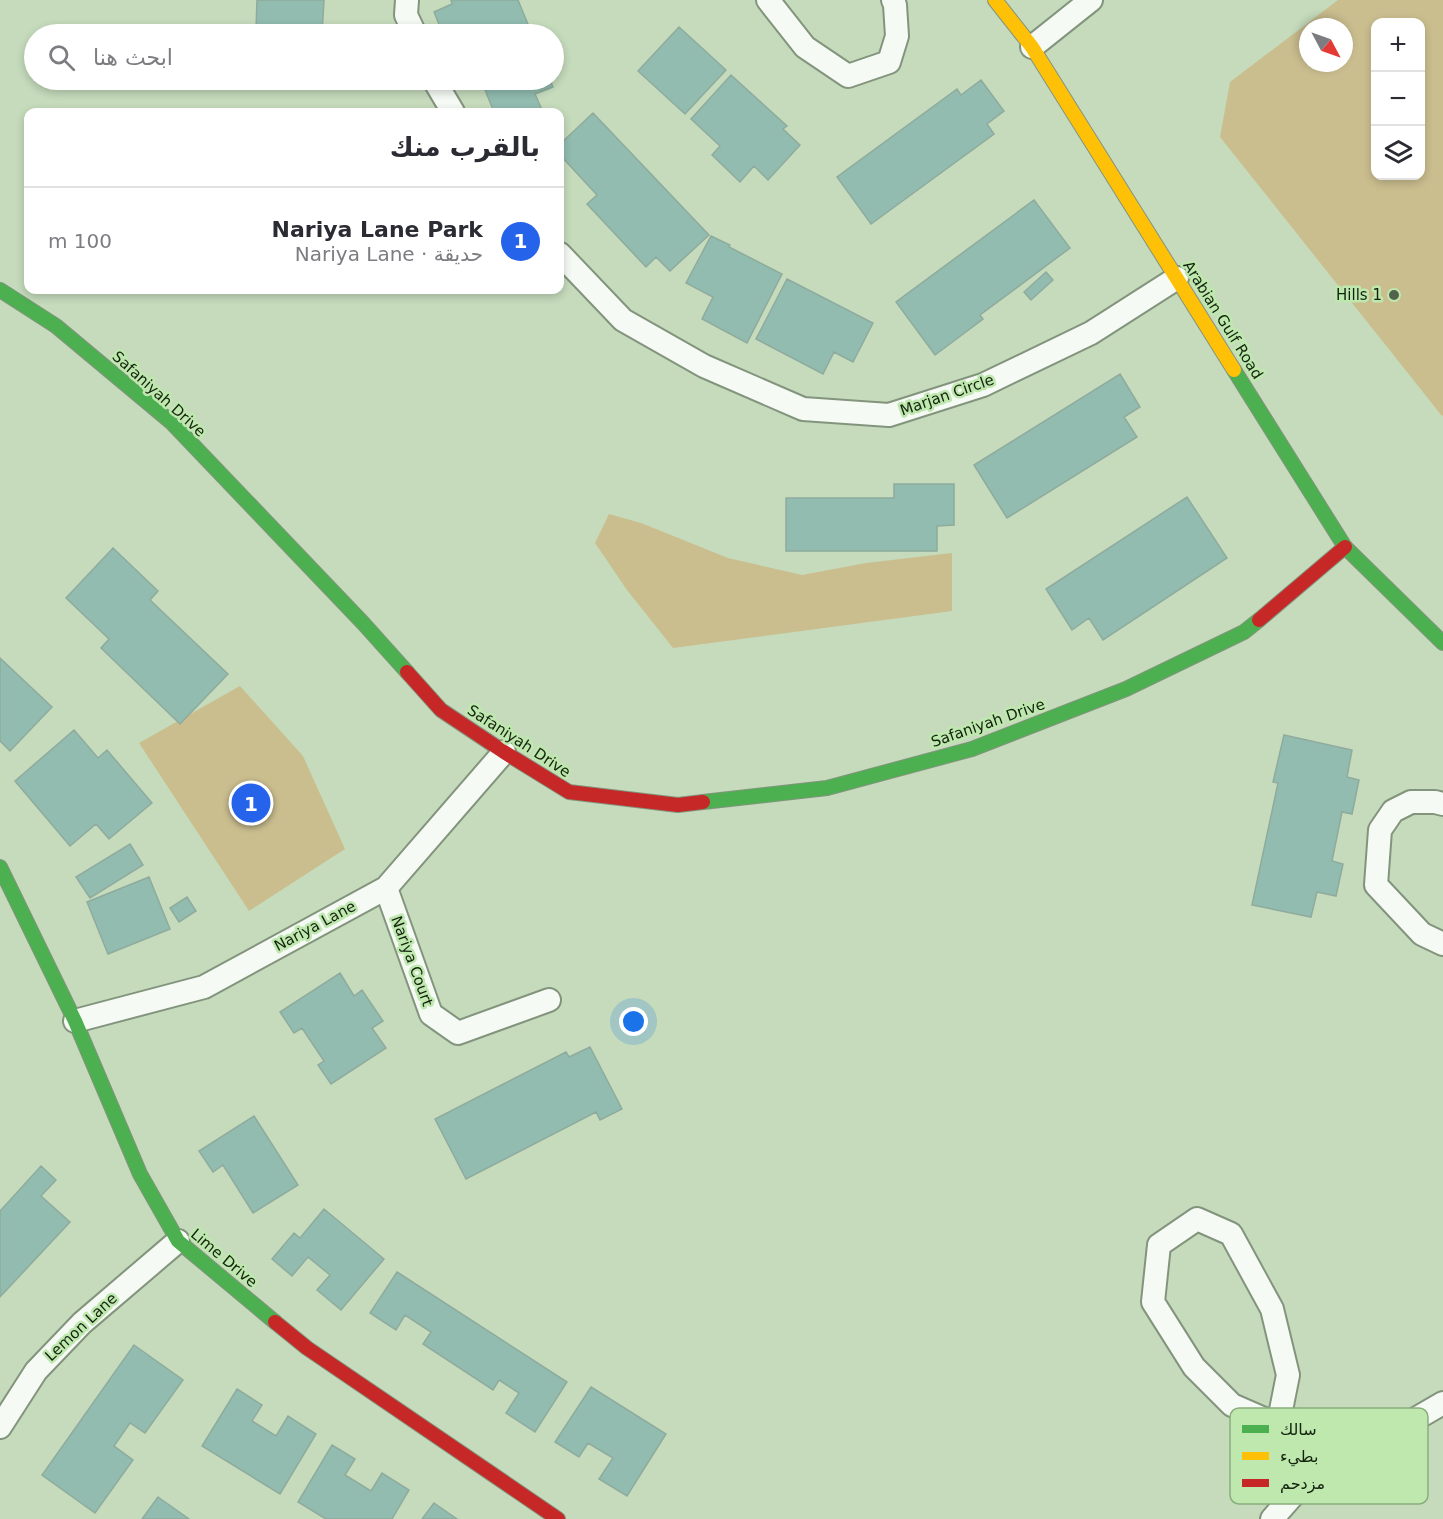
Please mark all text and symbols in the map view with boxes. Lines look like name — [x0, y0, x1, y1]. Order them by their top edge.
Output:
north arrow — [1299, 18, 1353, 72]
map controls — [1371, 18, 1425, 180]
button: + — [1371, 18, 1425, 72]
search box — [24, 24, 564, 90]
icon: search — [45, 41, 78, 74]
text: ابحث هنا — [93, 45, 173, 70]
button: − — [1371, 72, 1425, 126]
button: layers — [1371, 126, 1425, 180]
text: بالقرب منك — [390, 132, 540, 162]
text: Nariya Lane Park — [272, 217, 483, 242]
text: 100 m — [48, 229, 112, 253]
text: 1 — [514, 229, 527, 253]
text: حديقة · Nariya Lane — [295, 242, 483, 266]
street label: Arabian Gulf Road — [1179, 258, 1267, 382]
place label: Hills 1 — [1336, 286, 1382, 304]
marker: Hills 1 — [1387, 288, 1401, 302]
street label: Safaniyah Drive — [109, 347, 209, 441]
street label: Marjan Circle — [898, 371, 996, 419]
street label: Safaniyah Drive — [929, 695, 1047, 751]
street label: Safaniyah Drive — [464, 701, 574, 781]
pin: 1 — [232, 780, 270, 826]
street label: Nariya Lane — [271, 897, 359, 955]
street label: Nariya Court — [387, 913, 437, 1009]
your location — [619, 1007, 648, 1036]
street label: Lime Drive — [187, 1225, 261, 1291]
street label: Lemon Lane — [41, 1289, 121, 1365]
legend — [1230, 1408, 1428, 1504]
text: سالك — [1280, 1420, 1317, 1439]
text: بطيء — [1280, 1447, 1318, 1467]
text: مزدحم — [1280, 1474, 1325, 1494]

